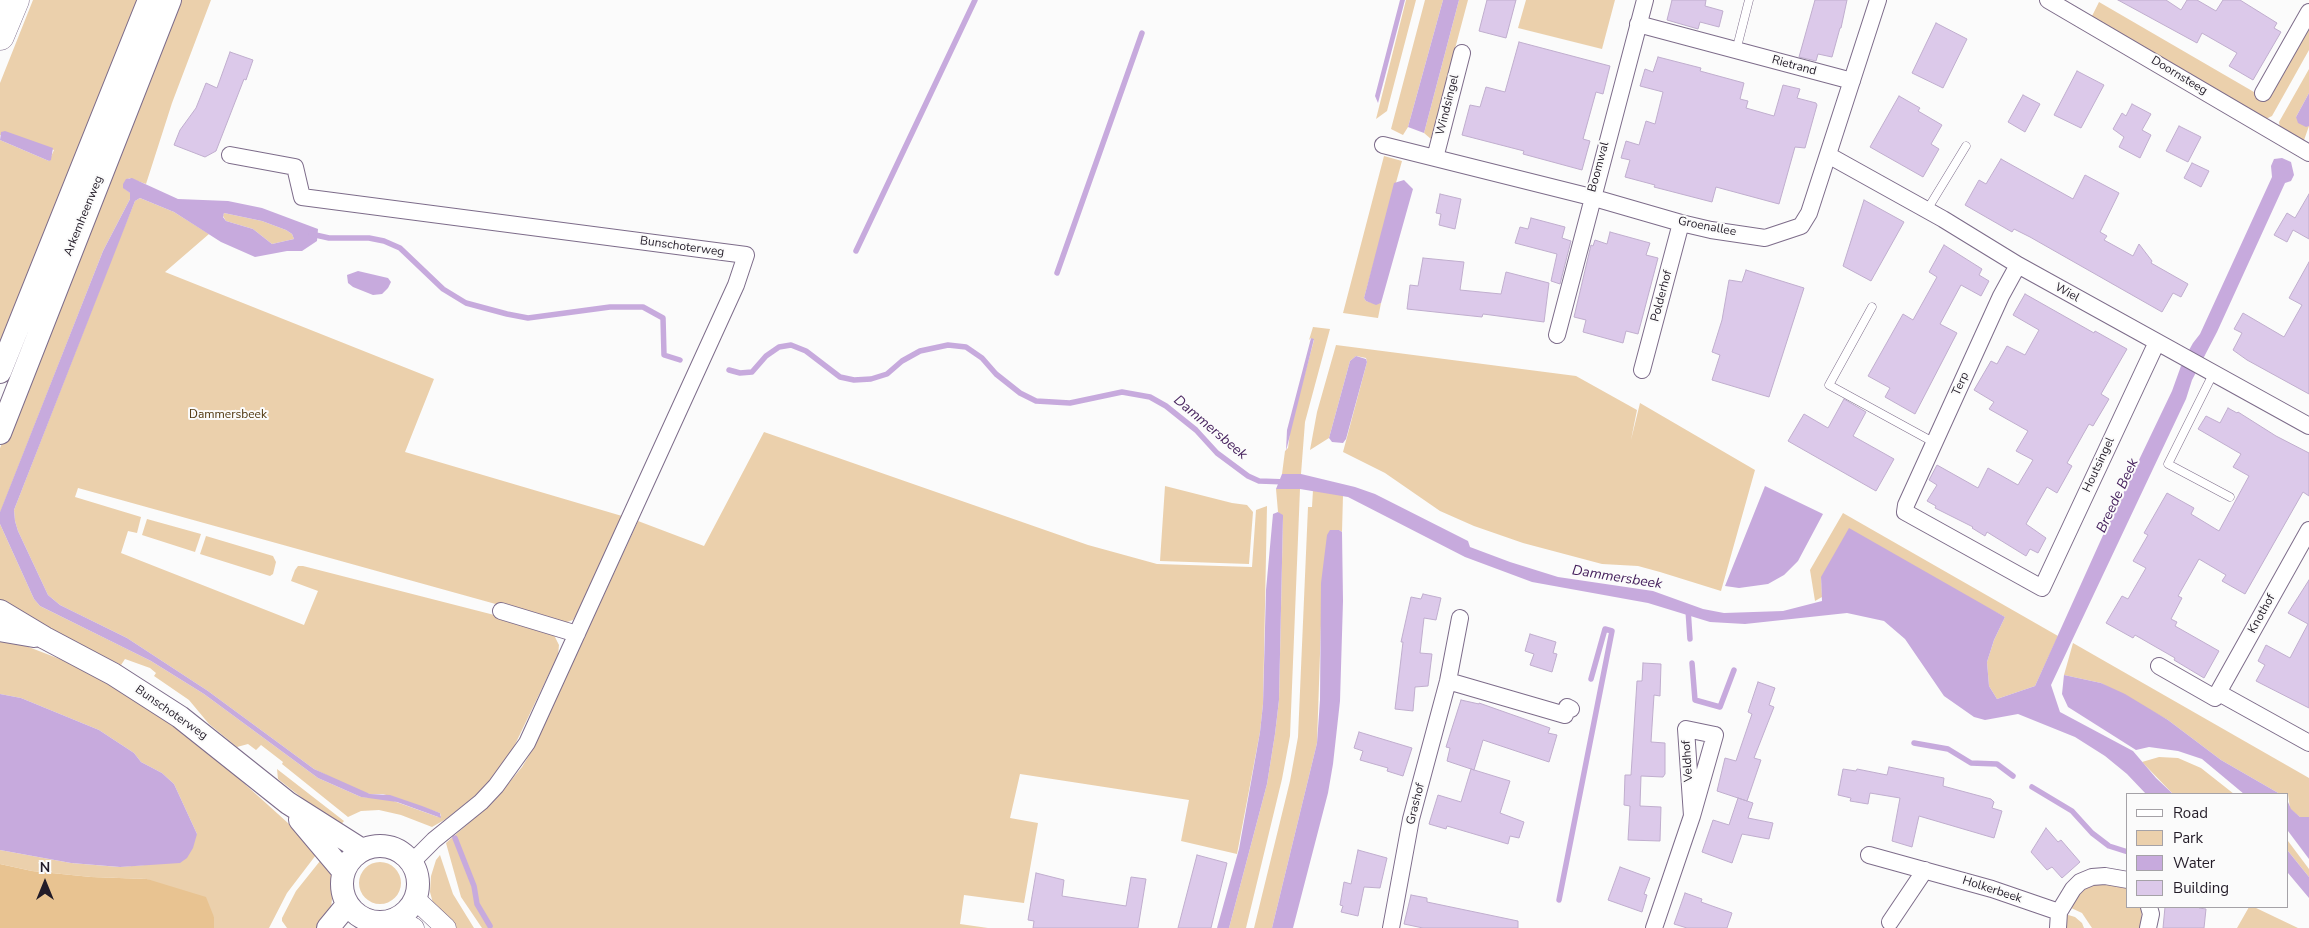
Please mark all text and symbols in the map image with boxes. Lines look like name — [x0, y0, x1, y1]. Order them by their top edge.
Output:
street label: Rietrand — [1770, 53, 1818, 79]
street label: Doornsteeg — [2148, 54, 2210, 98]
street label: Windsingel — [1433, 73, 1463, 137]
street label: Boomwal — [1585, 140, 1613, 194]
street label: Arkemheenweg — [61, 174, 107, 258]
street label: Groenallee — [1677, 214, 1737, 240]
street label: Bunschoterweg — [639, 234, 725, 260]
street label: Polderhof — [1648, 269, 1676, 323]
street label: Wiel — [2052, 280, 2082, 306]
street label: Terp — [1950, 370, 1972, 398]
water label: Dammersbeek — [1170, 392, 1250, 464]
park label: Dammersbeek — [189, 408, 267, 422]
street label: Houtsingel — [2080, 435, 2118, 495]
water label: Breede Beek — [2094, 456, 2142, 536]
water label: Dammersbeek — [1571, 563, 1663, 593]
street label: Knothof — [2245, 592, 2279, 636]
street label: Bunschoterweg — [132, 683, 210, 743]
street label: Veldhof — [1679, 740, 1697, 782]
street label: Grashof — [1404, 782, 1428, 826]
legend — [2126, 793, 2289, 908]
text: Road — [2173, 803, 2208, 823]
text: Park — [2173, 828, 2203, 848]
text: Water — [2173, 853, 2215, 873]
north arrow — [20, 858, 70, 908]
text: N — [40, 858, 50, 877]
street label: Holkerbeek — [1960, 874, 2024, 906]
text: Building — [2173, 878, 2229, 898]

